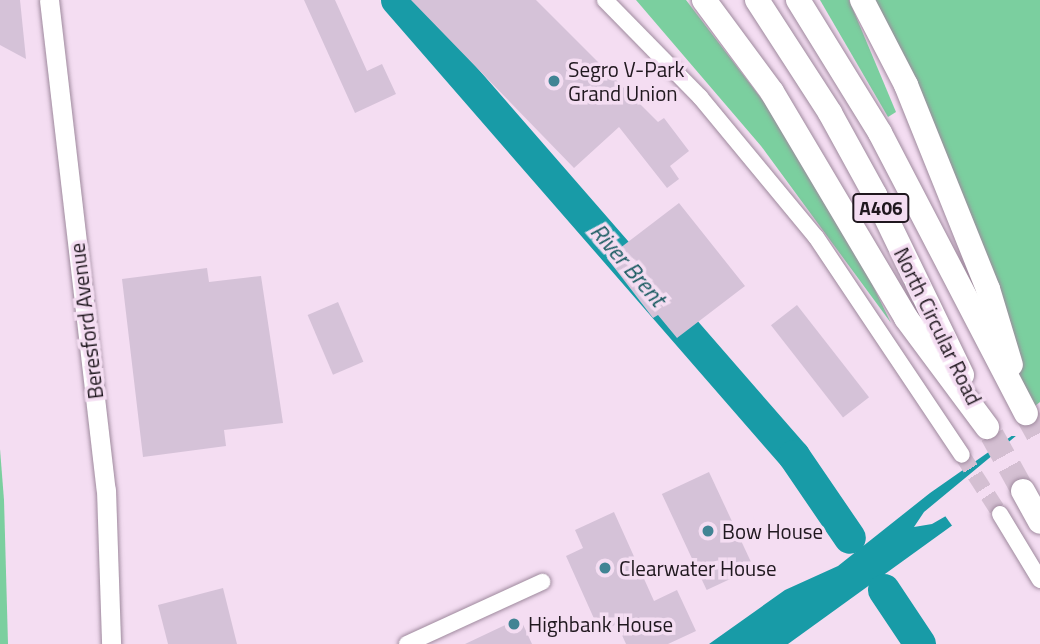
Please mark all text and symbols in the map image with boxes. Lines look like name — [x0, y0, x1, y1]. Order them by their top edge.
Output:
place label: Segro V-Park Grand Union — [568, 56, 685, 106]
marker: Segro V-Park Grand Union — [546, 73, 562, 89]
road number: A406 — [851, 192, 911, 224]
water label: River Brent — [585, 218, 671, 312]
street label: Beresford Avenue — [64, 241, 108, 401]
street label: North Circular Road — [889, 243, 987, 409]
place label: Bow House — [722, 518, 823, 544]
marker: Bow House — [700, 523, 716, 539]
place label: Clearwater House — [619, 555, 777, 581]
marker: Clearwater House — [597, 560, 613, 576]
place label: Highbank House — [528, 611, 673, 637]
marker: Highbank House — [506, 616, 522, 632]

